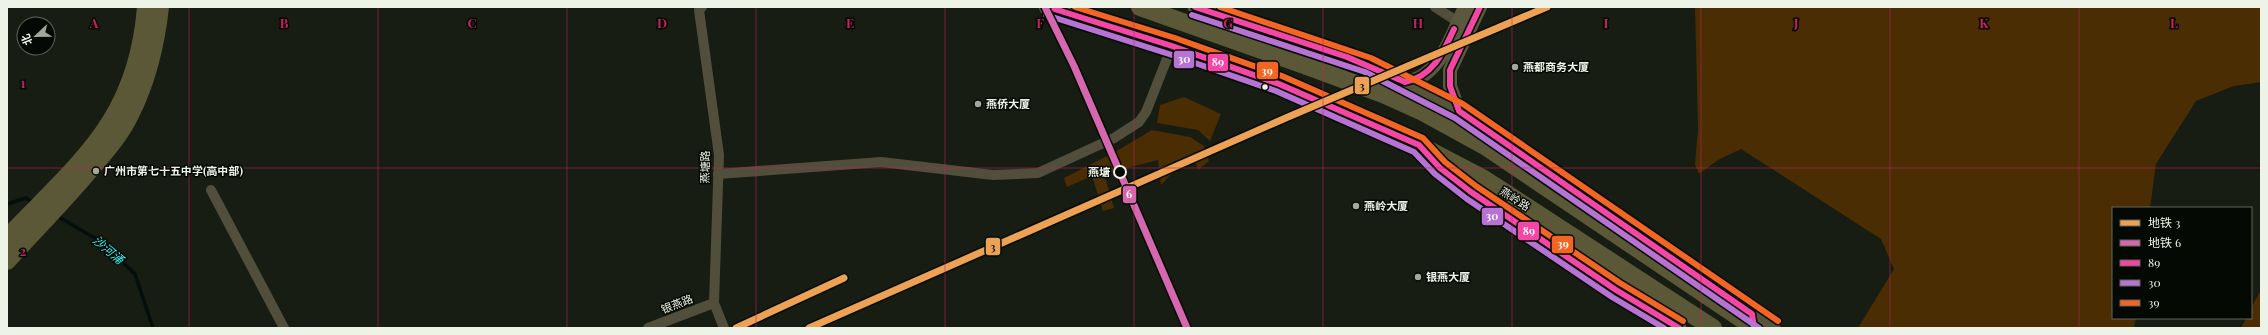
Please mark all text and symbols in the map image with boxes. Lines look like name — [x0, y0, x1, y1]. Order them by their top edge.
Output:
text: A — [89, 14, 99, 31]
text: B — [280, 14, 289, 31]
text: C — [467, 14, 477, 31]
text: D — [657, 14, 667, 31]
text: E — [846, 14, 854, 31]
text: F — [1036, 14, 1044, 31]
text: G — [1223, 14, 1233, 31]
text: H — [1413, 14, 1423, 31]
text: I — [1604, 14, 1609, 31]
text: J — [1793, 14, 1799, 31]
text: K — [1979, 14, 1989, 31]
text: L — [2170, 14, 2178, 31]
north arrow — [16, 16, 56, 56]
text: 北 — [17, 32, 35, 48]
line badge: 30 — [1173, 50, 1195, 69]
text: 30 — [1178, 51, 1190, 66]
line badge: 89 — [1207, 53, 1229, 72]
text: 89 — [1212, 54, 1224, 69]
place label: 燕都商务大厦 — [1523, 59, 1589, 74]
line badge: 39 — [1256, 61, 1279, 80]
marker: 燕都商务大厦 — [1510, 62, 1520, 72]
text: 39 — [1261, 63, 1273, 78]
text: 1 — [21, 74, 26, 91]
line badge: 3 — [1354, 76, 1370, 95]
text: 3 — [1359, 78, 1365, 93]
unlabelled marker — [1260, 82, 1270, 92]
place label: 燕侨大厦 — [986, 96, 1030, 111]
marker: 燕侨大厦 — [973, 99, 983, 109]
street label: 燕塘路 — [697, 151, 712, 184]
place label: 广州市第七十五中学(高中部) — [104, 163, 243, 178]
place label: 燕塘 — [1088, 164, 1111, 179]
marker: 燕塘 — [1113, 165, 1127, 179]
marker: 广州市第七十五中学(高中部) — [91, 166, 101, 176]
street label: 燕岭路 — [1497, 183, 1533, 214]
line badge: 6 — [1122, 185, 1137, 204]
text: 6 — [1126, 186, 1132, 201]
place label: 燕岭大厦 — [1364, 198, 1408, 213]
marker: 燕岭大厦 — [1351, 201, 1361, 211]
line badge: 30 — [1481, 207, 1504, 226]
legend — [2112, 207, 2252, 319]
text: 30 — [1486, 208, 1498, 223]
text: 地铁 3 — [2148, 214, 2180, 230]
line badge: 89 — [1517, 221, 1540, 241]
text: 89 — [1523, 223, 1535, 238]
water label: 沙河涌 — [90, 232, 129, 268]
text: 地铁 6 — [2148, 234, 2181, 250]
line badge: 39 — [1551, 235, 1574, 254]
text: 39 — [1557, 236, 1569, 251]
line badge: 3 — [985, 237, 1001, 256]
text: 3 — [990, 239, 996, 254]
text: 2 — [20, 242, 27, 259]
text: 89 — [2148, 254, 2160, 270]
place label: 银燕大厦 — [1426, 269, 1470, 284]
marker: 银燕大厦 — [1413, 272, 1423, 282]
text: 30 — [2148, 274, 2161, 290]
street label: 银燕路 — [659, 291, 695, 316]
text: 39 — [2148, 294, 2160, 310]

